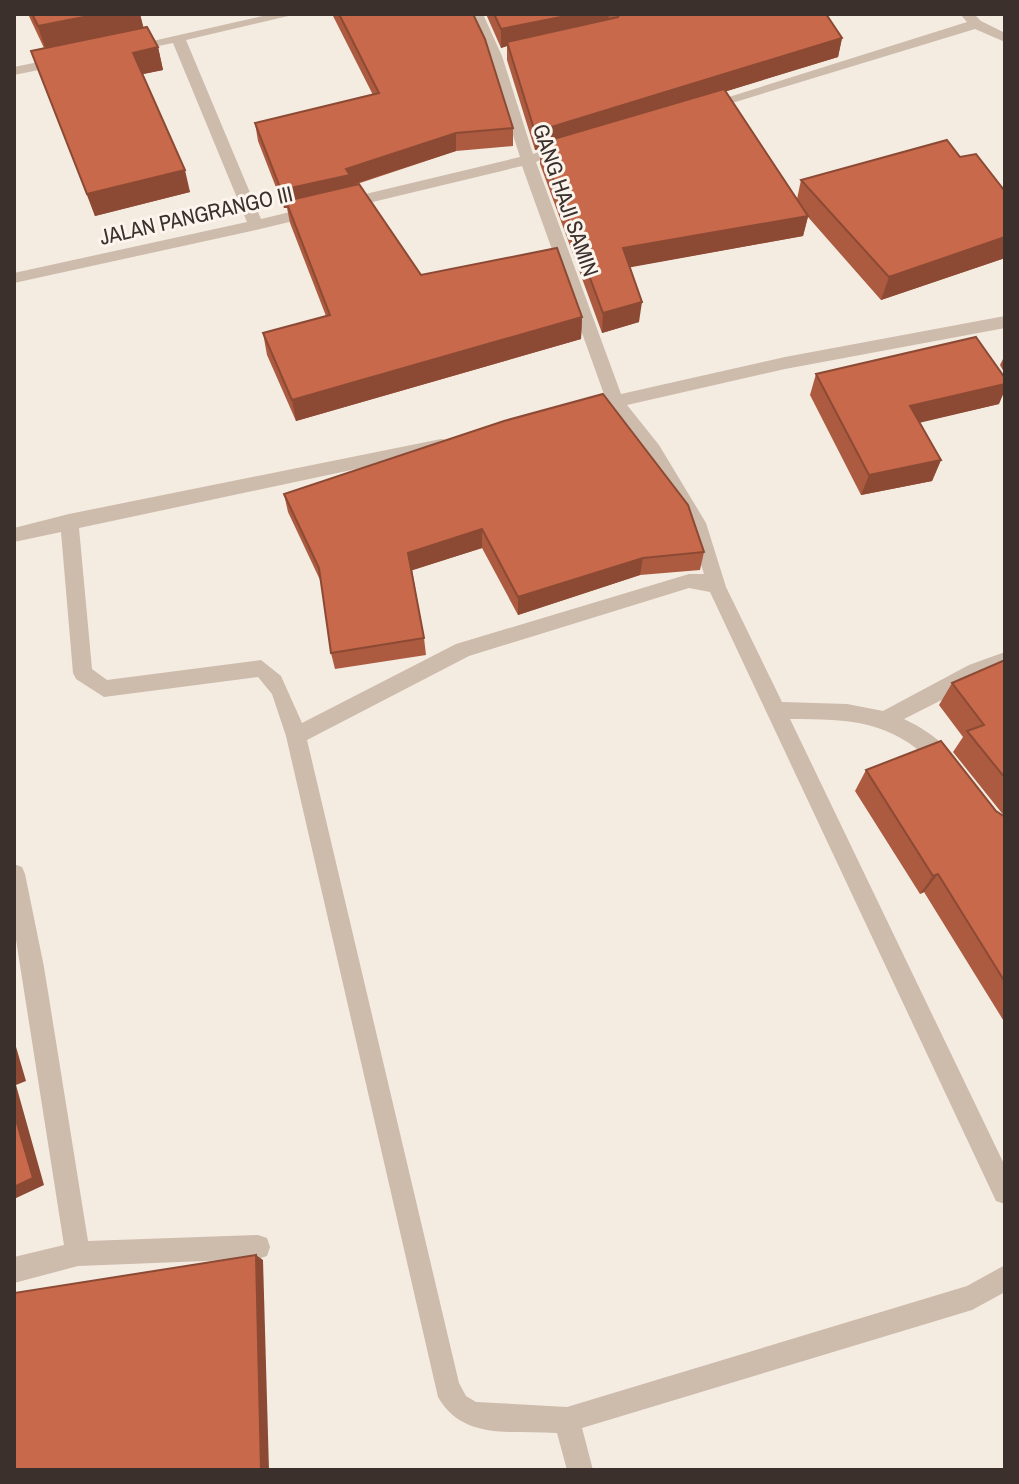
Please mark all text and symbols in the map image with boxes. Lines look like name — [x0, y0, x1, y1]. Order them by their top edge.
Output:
street label: GANG HAJI SAMIN — [526, 120, 606, 280]
street label: JALAN PANGRANGO III — [97, 178, 295, 252]

